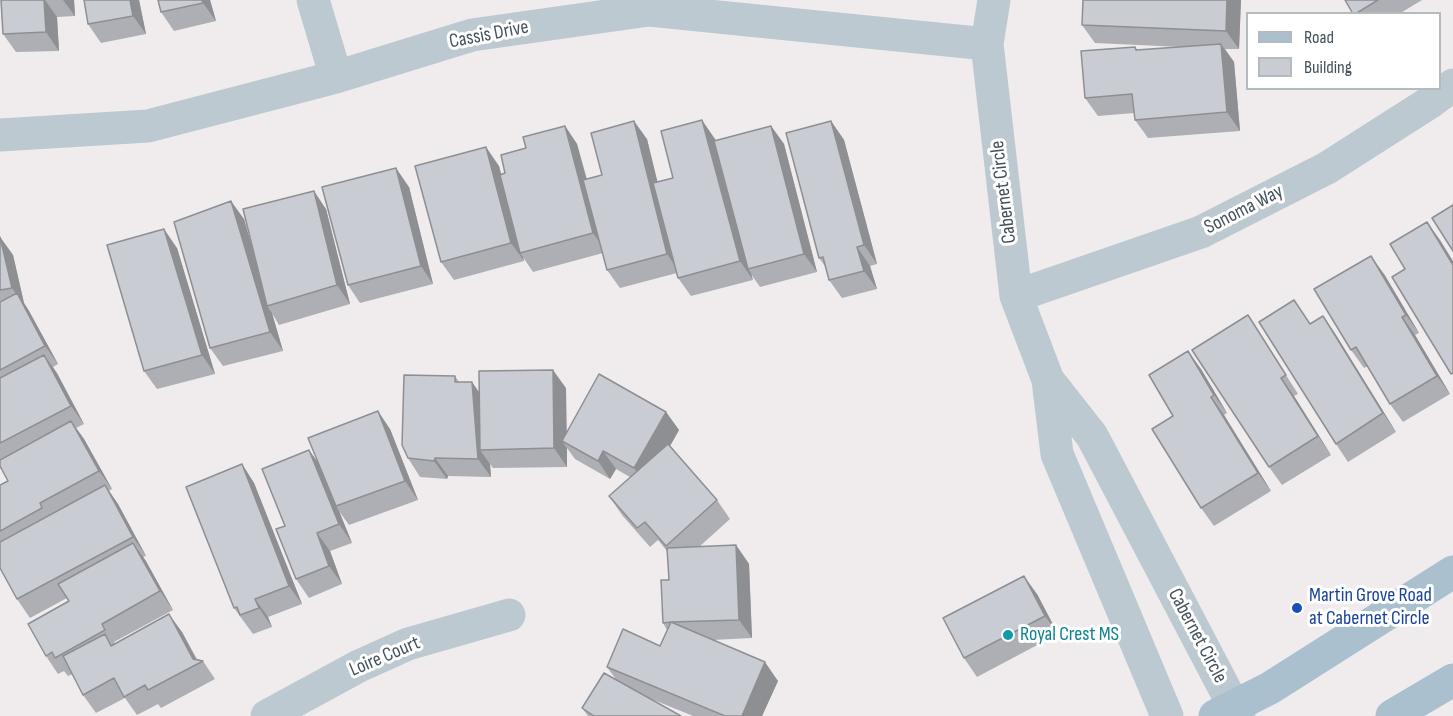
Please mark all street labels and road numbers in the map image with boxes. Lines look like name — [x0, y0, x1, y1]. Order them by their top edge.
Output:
street label: Cassis Drive — [447, 16, 531, 54]
street label: Cabernet Circle — [986, 139, 1022, 245]
street label: Sonoma Way — [1201, 180, 1287, 240]
street label: Cabernet Circle — [1162, 585, 1232, 687]
street label: Loire Court — [346, 631, 424, 683]

